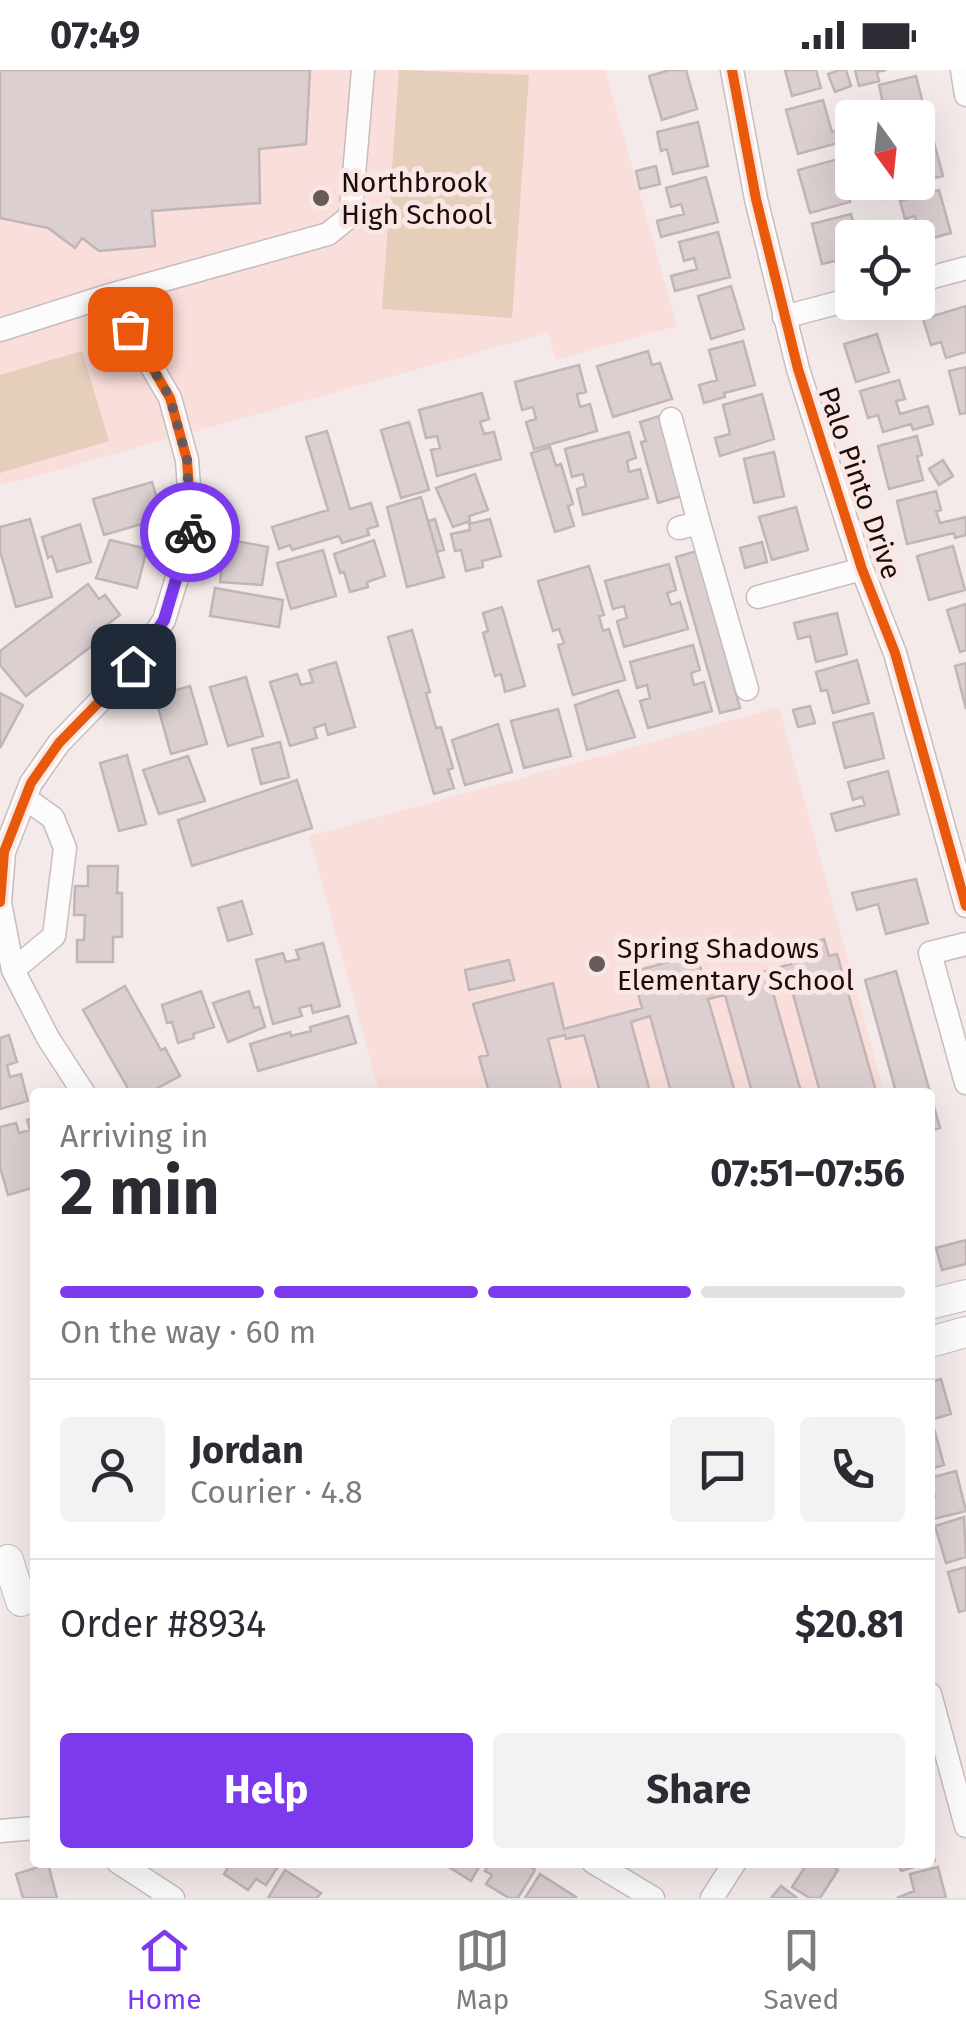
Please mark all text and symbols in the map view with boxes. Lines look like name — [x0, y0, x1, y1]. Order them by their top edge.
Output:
text: 07:49 — [50, 12, 140, 58]
north arrow — [835, 100, 935, 200]
map controls — [835, 100, 935, 320]
place label: Northbrook High School — [341, 166, 492, 231]
marker: Northbrook High School — [310, 187, 332, 209]
button: locate — [835, 220, 935, 320]
pin — [88, 287, 173, 372]
icon: bag — [103, 302, 158, 357]
street label: Palo Pinto Drive — [812, 383, 908, 583]
courier — [140, 482, 240, 582]
icon: bike — [163, 505, 218, 560]
pin — [91, 624, 176, 709]
icon: home — [106, 639, 161, 694]
place label: Spring Shadows Elementary School — [617, 932, 854, 997]
marker: Spring Shadows Elementary School — [586, 953, 608, 975]
text: Arriving in — [60, 1117, 208, 1155]
text: 07:51–07:56 — [710, 1150, 905, 1196]
text: 2 min — [60, 1153, 220, 1231]
text: On the way · 60 m — [60, 1313, 316, 1351]
button: person — [60, 1417, 165, 1522]
button: chat — [670, 1417, 775, 1522]
button: phone — [800, 1417, 905, 1522]
text: Jordan — [190, 1427, 304, 1473]
text: Courier · 4.8 — [190, 1473, 363, 1511]
text: Order #8934 — [60, 1601, 266, 1647]
text: $20.81 — [795, 1601, 905, 1647]
button: Help — [60, 1733, 473, 1848]
button: Share — [493, 1733, 905, 1848]
tab: Home — [127, 1923, 201, 2016]
tab: Map — [455, 1923, 510, 2016]
tab: Saved — [763, 1923, 839, 2016]

